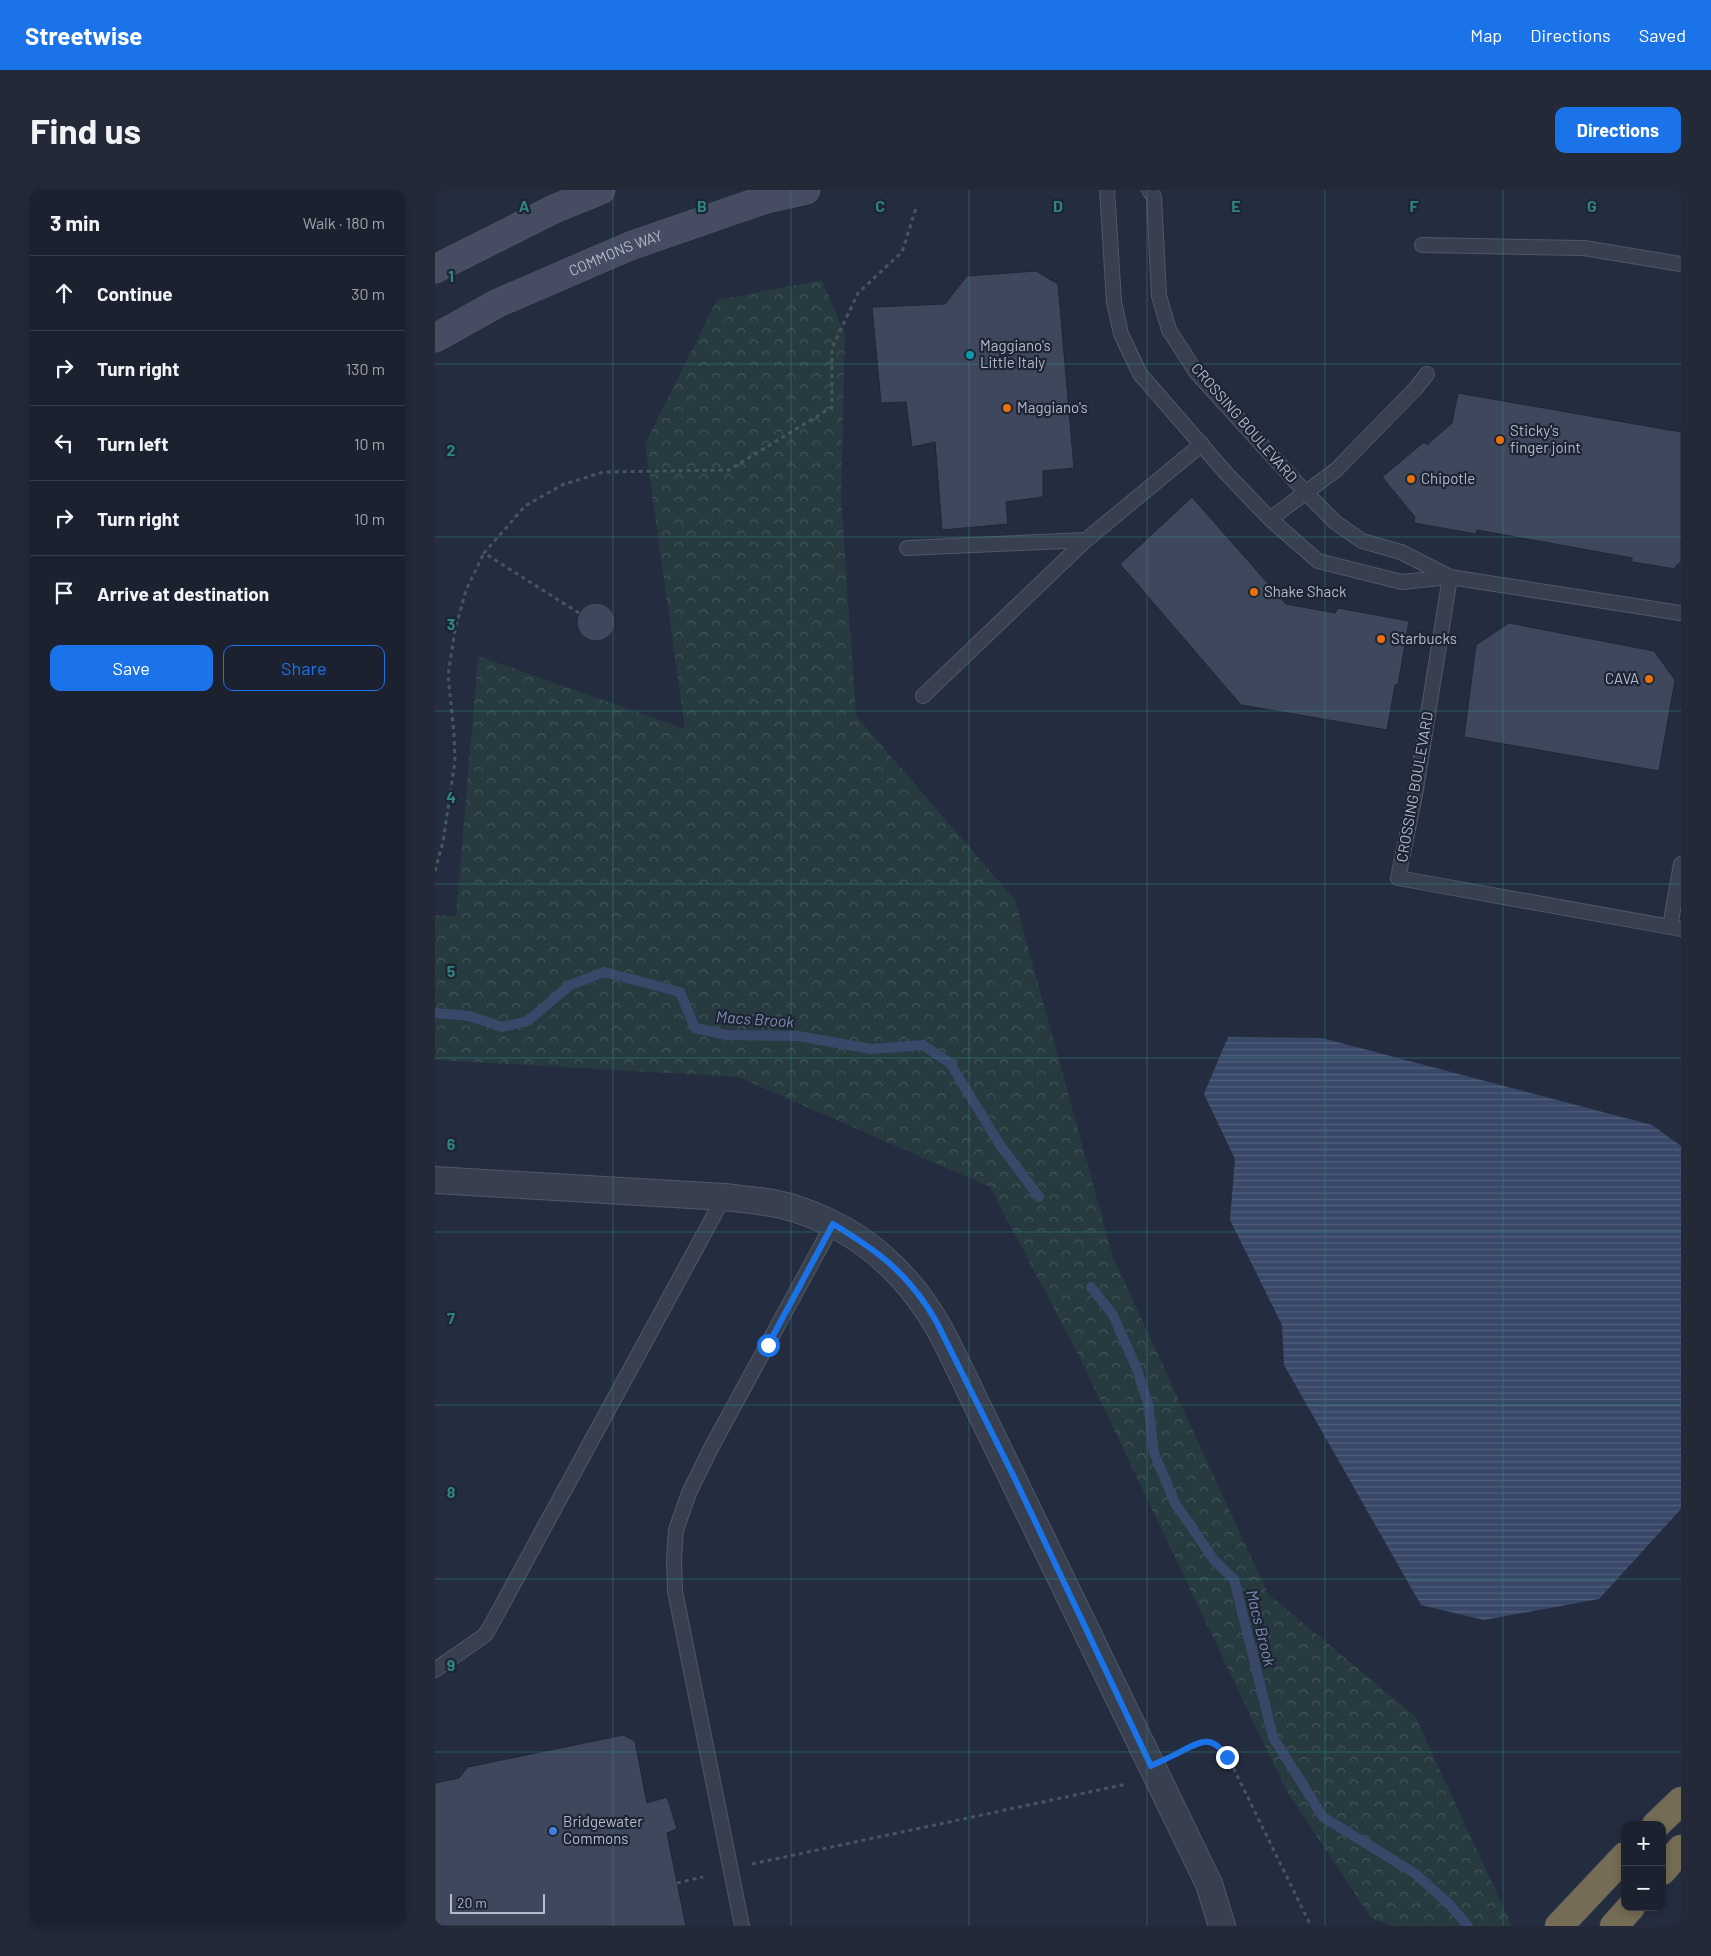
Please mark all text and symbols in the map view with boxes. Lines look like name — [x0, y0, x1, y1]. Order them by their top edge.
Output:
text: Streetwise — [25, 21, 142, 50]
text: Map — [1470, 24, 1502, 46]
text: Directions — [1530, 24, 1611, 46]
text: Saved — [1639, 24, 1686, 46]
button: Directions — [1555, 107, 1681, 153]
text: Find us — [30, 109, 141, 151]
text: A — [519, 196, 530, 215]
text: B — [697, 196, 707, 215]
text: C — [875, 196, 885, 215]
text: D — [1053, 196, 1063, 215]
text: E — [1231, 196, 1241, 215]
text: F — [1410, 196, 1419, 215]
text: G — [1587, 196, 1597, 215]
text: 3 min — [50, 210, 100, 235]
text: Walk · 180 m — [303, 213, 385, 232]
street label: COMMONS WAY — [566, 225, 665, 279]
text: 1 — [448, 266, 454, 285]
icon: ahead — [50, 279, 78, 307]
text: Continue — [97, 282, 173, 305]
text: 30 m — [351, 284, 385, 303]
place label: Maggiano's Little Italy — [980, 336, 1051, 371]
marker: Maggiano's Little Italy — [964, 349, 976, 361]
icon: right — [50, 354, 78, 382]
text: Turn right — [97, 357, 179, 380]
text: 130 m — [346, 359, 385, 378]
street label: CROSSING BOULEVARD — [1188, 359, 1302, 486]
place label: Maggiano's — [1017, 398, 1088, 416]
marker: Maggiano's — [1001, 402, 1013, 414]
place label: Sticky's finger joint — [1510, 421, 1581, 456]
icon: left — [50, 429, 78, 457]
text: Turn left — [97, 432, 168, 455]
text: 10 m — [354, 434, 385, 453]
marker: Sticky's finger joint — [1494, 434, 1506, 446]
text: 2 — [447, 440, 456, 459]
place label: Chipotle — [1421, 469, 1475, 487]
marker: Chipotle — [1405, 473, 1417, 485]
icon: right — [50, 504, 78, 532]
text: Turn right — [97, 507, 179, 530]
text: 10 m — [354, 509, 385, 528]
icon: arrive — [50, 579, 78, 607]
text: Arrive at destination — [97, 582, 269, 605]
place label: Shake Shack — [1264, 582, 1347, 600]
marker: Shake Shack — [1248, 586, 1260, 598]
text: 3 — [447, 614, 455, 633]
place label: Starbucks — [1391, 629, 1457, 647]
marker: Starbucks — [1375, 633, 1387, 645]
button: Save — [50, 645, 213, 691]
button: Share — [223, 645, 385, 691]
place label: CAVA — [1605, 669, 1639, 687]
marker: CAVA — [1643, 673, 1655, 685]
street label: CROSSING BOULEVARD — [1392, 710, 1436, 864]
text: 4 — [446, 787, 456, 806]
text: 5 — [447, 961, 456, 980]
water label: Macs Brook — [715, 1006, 795, 1031]
text: 6 — [447, 1134, 456, 1153]
text: 7 — [447, 1308, 455, 1327]
route start — [757, 1334, 780, 1357]
text: 8 — [447, 1482, 456, 1501]
water label: Macs Brook — [1243, 1588, 1280, 1668]
text: 9 — [447, 1655, 455, 1674]
route end — [1216, 1746, 1239, 1769]
place label: Bridgewater Commons — [563, 1812, 643, 1847]
map controls — [1621, 1821, 1666, 1911]
button: + — [1621, 1821, 1666, 1866]
marker: Bridgewater Commons — [547, 1825, 559, 1837]
button: − — [1621, 1866, 1666, 1911]
scale bar — [450, 1891, 545, 1914]
text: 20 m — [457, 1894, 487, 1911]

